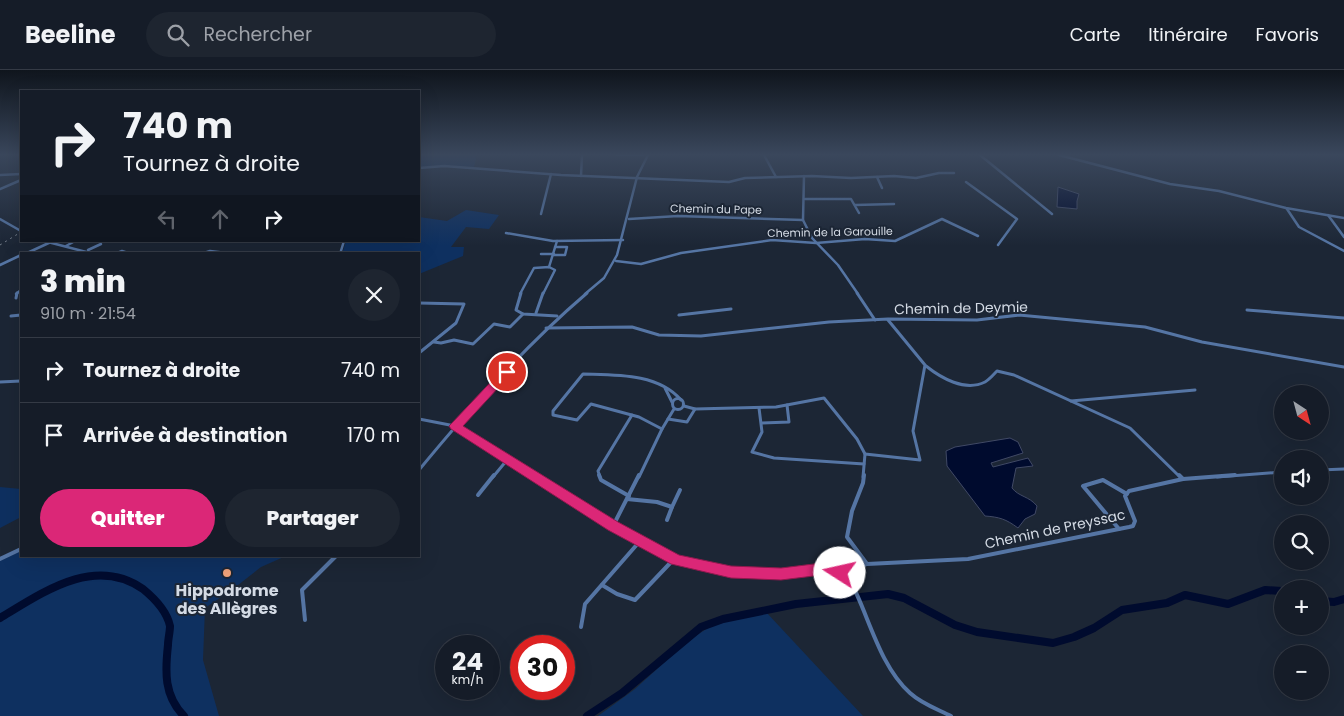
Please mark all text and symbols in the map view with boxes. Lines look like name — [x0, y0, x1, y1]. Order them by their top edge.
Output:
search box — [146, 12, 496, 57]
text: Beeline — [25, 18, 116, 51]
icon: search — [164, 21, 192, 49]
text: Rechercher — [204, 21, 312, 48]
text: Carte — [1070, 22, 1120, 47]
text: Itinéraire — [1148, 22, 1228, 47]
text: Favoris — [1256, 22, 1319, 47]
text: 740 m — [123, 101, 233, 150]
icon: right — [40, 110, 105, 175]
text: Tournez à droite — [123, 148, 300, 179]
street label: Chemin du Pape — [670, 200, 762, 218]
icon: left — [153, 205, 181, 233]
icon: ahead — [206, 205, 234, 233]
icon: right — [259, 205, 287, 233]
street label: Chemin de la Garouille — [767, 223, 893, 241]
text: 3 min — [40, 260, 126, 303]
button: close — [348, 269, 400, 321]
street label: Chemin de Deymie — [894, 297, 1028, 319]
text: 910 m · 21:54 — [40, 302, 136, 325]
pin — [486, 351, 528, 393]
icon: right — [40, 356, 68, 384]
text: Tournez à droite — [83, 357, 240, 384]
text: 740 m — [341, 357, 400, 384]
icon: arrive — [493, 358, 521, 386]
north arrow — [1274, 385, 1329, 440]
map controls — [1274, 385, 1329, 700]
icon: arrive — [40, 421, 68, 449]
text: Arrivée à destination — [83, 422, 288, 449]
text: 170 m — [347, 422, 400, 449]
button: sound — [1274, 450, 1329, 505]
button: Quitter — [40, 489, 215, 547]
button: Partager — [225, 489, 400, 547]
street label: Chemin de Preyssac — [983, 504, 1127, 554]
button: search — [1274, 515, 1329, 570]
position arrow — [813, 546, 865, 598]
marker: Hippodrome des Allègres — [221, 567, 233, 579]
place label: Hippodrome des Allègres — [175, 579, 279, 620]
button: + — [1274, 580, 1329, 635]
speed limit sign: 30 — [510, 635, 575, 700]
text: 24 — [452, 644, 483, 679]
button: − — [1274, 645, 1329, 700]
text: km/h — [452, 671, 483, 688]

